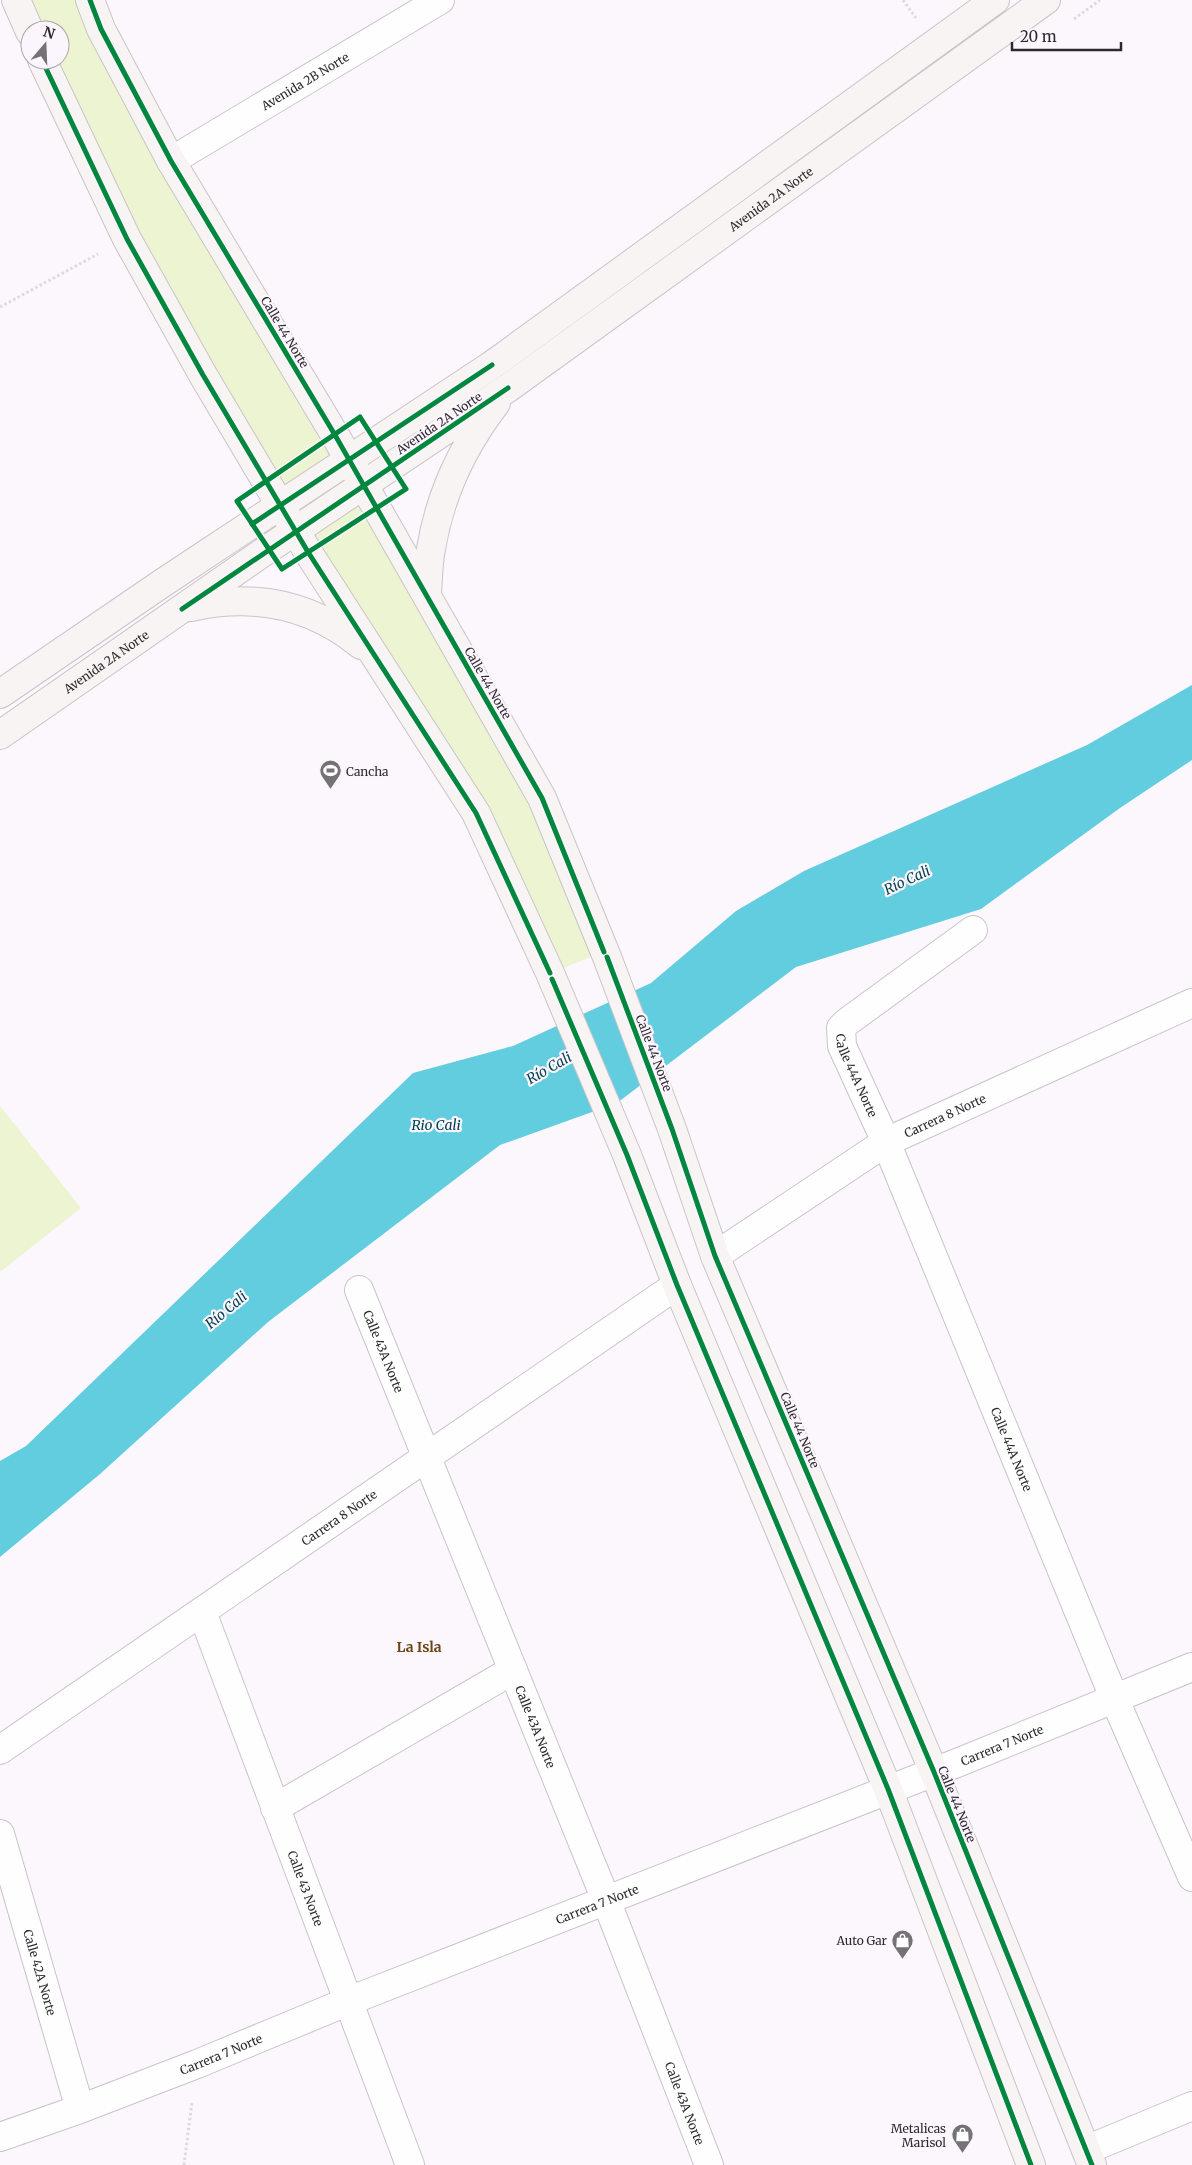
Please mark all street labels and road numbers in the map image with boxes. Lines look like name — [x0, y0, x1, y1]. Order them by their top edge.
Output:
street label: Avenida 2B Norte — [258, 49, 351, 113]
street label: Avenida 2A Norte — [725, 163, 816, 235]
street label: Calle 44 Norte — [258, 293, 312, 371]
street label: Avenida 2A Norte — [393, 389, 485, 458]
street label: Avenida 2A Norte — [60, 627, 151, 697]
street label: Calle 44 Norte — [461, 644, 515, 722]
street label: Calle 44 Norte — [633, 1013, 675, 1093]
street label: Calle 44A Norte — [834, 1033, 881, 1119]
street label: Carrera 8 Norte — [901, 1090, 988, 1140]
street label: Calle 43A Norte — [360, 1308, 407, 1395]
street label: Calle 44 Norte — [777, 1390, 823, 1470]
street label: Calle 44A Norte — [988, 1405, 1036, 1493]
street label: Carrera 8 Norte — [298, 1486, 379, 1548]
street label: Calle 43A Norte — [512, 1683, 559, 1770]
street label: Carrera 7 Norte — [958, 1721, 1045, 1768]
street label: Calle 44 Norte — [935, 1764, 979, 1844]
street label: Calle 43 Norte — [285, 1848, 327, 1928]
street label: Carrera 7 Norte — [553, 1881, 641, 1927]
street label: Calle 42A Norte — [21, 1928, 60, 2017]
street label: Carrera 7 Norte — [177, 2030, 264, 2077]
street label: Calle 43A Norte — [662, 2060, 708, 2147]

